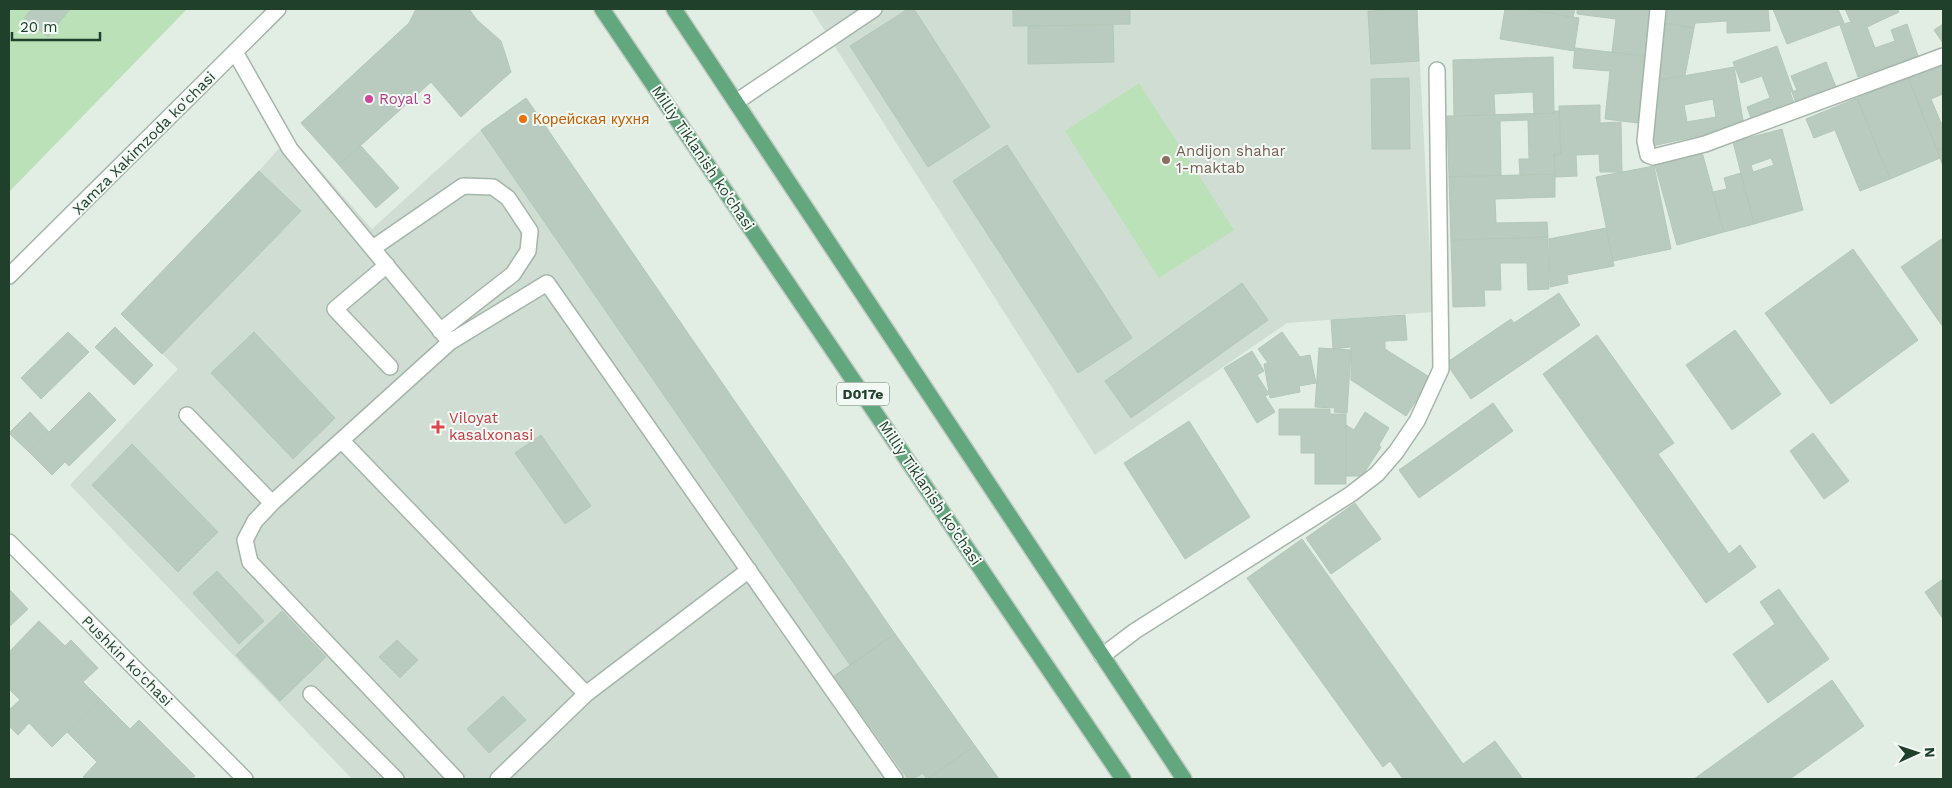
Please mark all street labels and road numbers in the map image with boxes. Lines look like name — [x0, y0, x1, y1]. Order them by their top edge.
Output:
street label: Xamza Xakimzoda ko'chasi — [69, 68, 219, 218]
street label: Milliy Tiklanish ko'chasi — [648, 82, 758, 234]
road number: D017e — [837, 382, 889, 406]
street label: Milliy Tiklanish ko'chasi — [875, 417, 985, 569]
street label: Pushkin ko'chasi — [78, 612, 176, 710]

